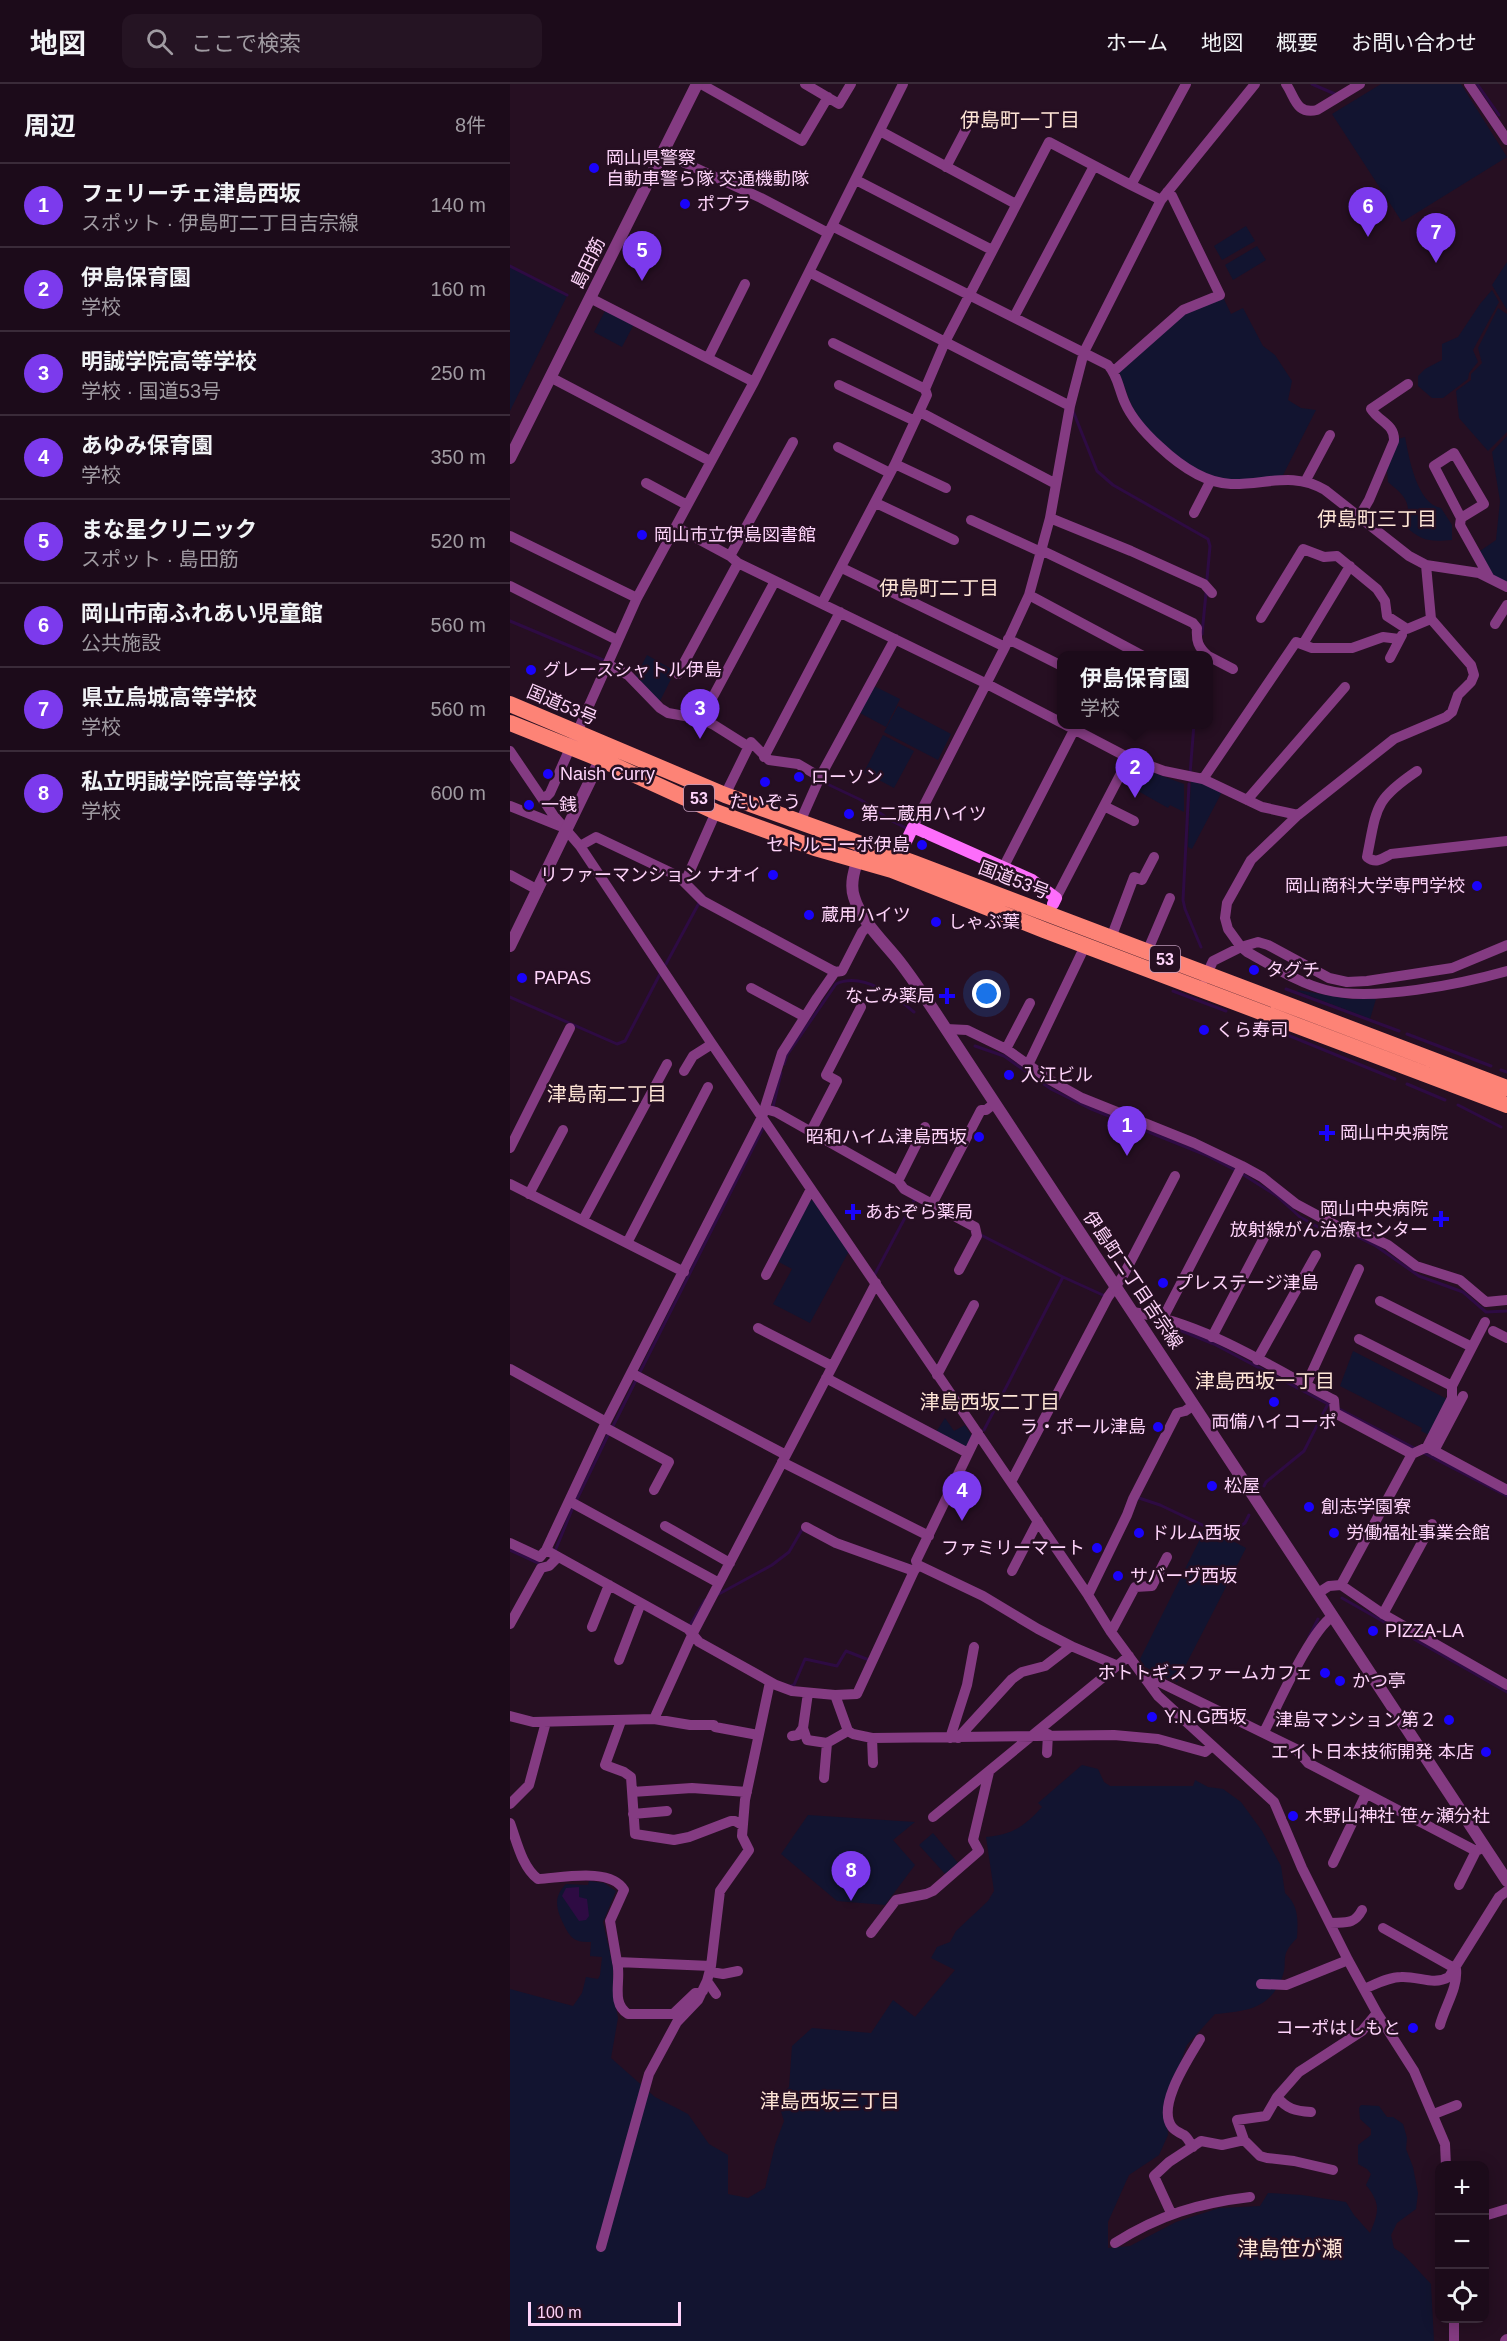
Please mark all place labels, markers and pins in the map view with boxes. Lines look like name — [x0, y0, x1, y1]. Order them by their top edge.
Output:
place label: 岡山県警察 自動車警ら隊 交通機動隊 — [606, 148, 809, 189]
marker: 岡山県警察 自動車警ら隊 交通機動隊 — [587, 161, 601, 175]
pin: 6 — [1348, 188, 1388, 237]
place label: ポプラ — [697, 194, 751, 214]
marker: ポプラ — [678, 197, 692, 211]
pin: 7 — [1416, 214, 1456, 263]
pin: 5 — [622, 232, 662, 281]
place label: 岡山市立伊島図書館 — [654, 525, 816, 545]
marker: 岡山市立伊島図書館 — [635, 528, 649, 542]
place label: グレースシャトル伊島 — [543, 660, 722, 680]
marker: グレースシャトル伊島 — [524, 663, 538, 677]
pin: 3 — [680, 690, 720, 739]
pin: 2 — [1116, 748, 1154, 798]
place label: Naish Curry — [560, 764, 655, 784]
marker: Naish Curry — [541, 767, 555, 781]
place label: ローソン — [811, 767, 883, 787]
marker: ローソン — [792, 770, 806, 784]
marker: たいぞう — [758, 775, 772, 789]
place label: たいぞう — [729, 792, 801, 812]
place label: 一銭 — [541, 795, 577, 815]
marker: 一銭 — [522, 798, 536, 812]
place label: 第二蔵用ハイツ — [861, 804, 987, 824]
marker: 第二蔵用ハイツ — [842, 807, 856, 821]
place label: セトルコーポ伊島 — [766, 835, 910, 855]
marker: セトルコーポ伊島 — [915, 838, 929, 852]
place label: リファーマンション ナオイ — [540, 865, 761, 885]
marker: リファーマンション ナオイ — [766, 868, 780, 882]
place label: 岡山商科大学専門学校 — [1285, 876, 1465, 896]
marker: 岡山商科大学専門学校 — [1470, 879, 1484, 893]
place label: 蔵用ハイツ — [821, 905, 911, 925]
marker: 蔵用ハイツ — [802, 908, 816, 922]
place label: しゃぶ葉 — [948, 912, 1020, 932]
marker: しゃぶ葉 — [929, 915, 943, 929]
place label: タグチ — [1266, 960, 1320, 980]
marker: タグチ — [1247, 963, 1261, 977]
place label: PAPAS — [534, 968, 591, 988]
marker: PAPAS — [515, 971, 529, 985]
place label: なごみ薬局 — [845, 986, 935, 1006]
marker: なごみ薬局 — [940, 989, 954, 1003]
place label: くら寿司 — [1216, 1020, 1288, 1040]
marker: くら寿司 — [1197, 1023, 1211, 1037]
place label: 入江ビル — [1021, 1065, 1093, 1085]
marker: 入江ビル — [1002, 1068, 1016, 1082]
pin: 1 — [1108, 1106, 1146, 1156]
place label: 岡山中央病院 — [1340, 1123, 1448, 1143]
marker: 岡山中央病院 — [1318, 1124, 1336, 1142]
place label: 昭和ハイム津島西坂 — [806, 1127, 967, 1147]
marker: 昭和ハイム津島西坂 — [972, 1130, 986, 1144]
place label: 岡山中央病院 放射線がん治療センター — [1230, 1199, 1428, 1240]
place label: あおぞら薬局 — [865, 1202, 973, 1222]
marker: あおぞら薬局 — [846, 1205, 860, 1219]
marker: 岡山中央病院 放射線がん治療センター — [1432, 1210, 1450, 1228]
place label: プレステージ津島 — [1175, 1273, 1319, 1293]
marker: プレステージ津島 — [1156, 1276, 1170, 1290]
marker: 両備ハイコーポ — [1267, 1395, 1281, 1409]
place label: 両備ハイコーポ — [1211, 1412, 1337, 1432]
place label: ラ・ポール津島 — [1020, 1417, 1146, 1437]
marker: ラ・ポール津島 — [1151, 1420, 1165, 1434]
pin: 4 — [942, 1472, 982, 1521]
place label: 松屋 — [1224, 1476, 1260, 1496]
marker: 松屋 — [1205, 1479, 1219, 1493]
place label: 創志学園寮 — [1321, 1497, 1411, 1517]
marker: 創志学園寮 — [1302, 1500, 1316, 1514]
place label: ドルム西坂 — [1151, 1523, 1241, 1543]
place label: 労働福祉事業会館 — [1346, 1523, 1490, 1543]
marker: ドルム西坂 — [1132, 1526, 1146, 1540]
marker: 労働福祉事業会館 — [1327, 1526, 1341, 1540]
place label: ファミリーマート — [941, 1538, 1085, 1558]
marker: ファミリーマート — [1090, 1541, 1104, 1555]
place label: サバーヴ西坂 — [1130, 1566, 1237, 1586]
marker: サバーヴ西坂 — [1111, 1569, 1125, 1583]
place label: PIZZA-LA — [1385, 1621, 1464, 1641]
marker: PIZZA-LA — [1366, 1624, 1380, 1638]
place label: ホトトギスファームカフェ — [1098, 1663, 1313, 1683]
marker: ホトトギスファームカフェ — [1318, 1666, 1332, 1680]
place label: かつ亭 — [1352, 1671, 1406, 1691]
marker: かつ亭 — [1333, 1674, 1347, 1688]
place label: Y.N.G西坂 — [1164, 1707, 1247, 1727]
marker: Y.N.G西坂 — [1145, 1710, 1159, 1724]
place label: 津島マンション第２ — [1275, 1710, 1437, 1730]
marker: 津島マンション第２ — [1442, 1713, 1456, 1727]
place label: エイト日本技術開発 本店 — [1271, 1742, 1474, 1762]
marker: エイト日本技術開発 本店 — [1479, 1745, 1493, 1759]
place label: 木野山神社 笹ヶ瀬分社 — [1305, 1806, 1490, 1826]
marker: 木野山神社 笹ヶ瀬分社 — [1286, 1809, 1300, 1823]
pin: 8 — [832, 1852, 870, 1901]
place label: コーポはしもと — [1275, 2018, 1401, 2038]
marker: コーポはしもと — [1406, 2021, 1420, 2035]

